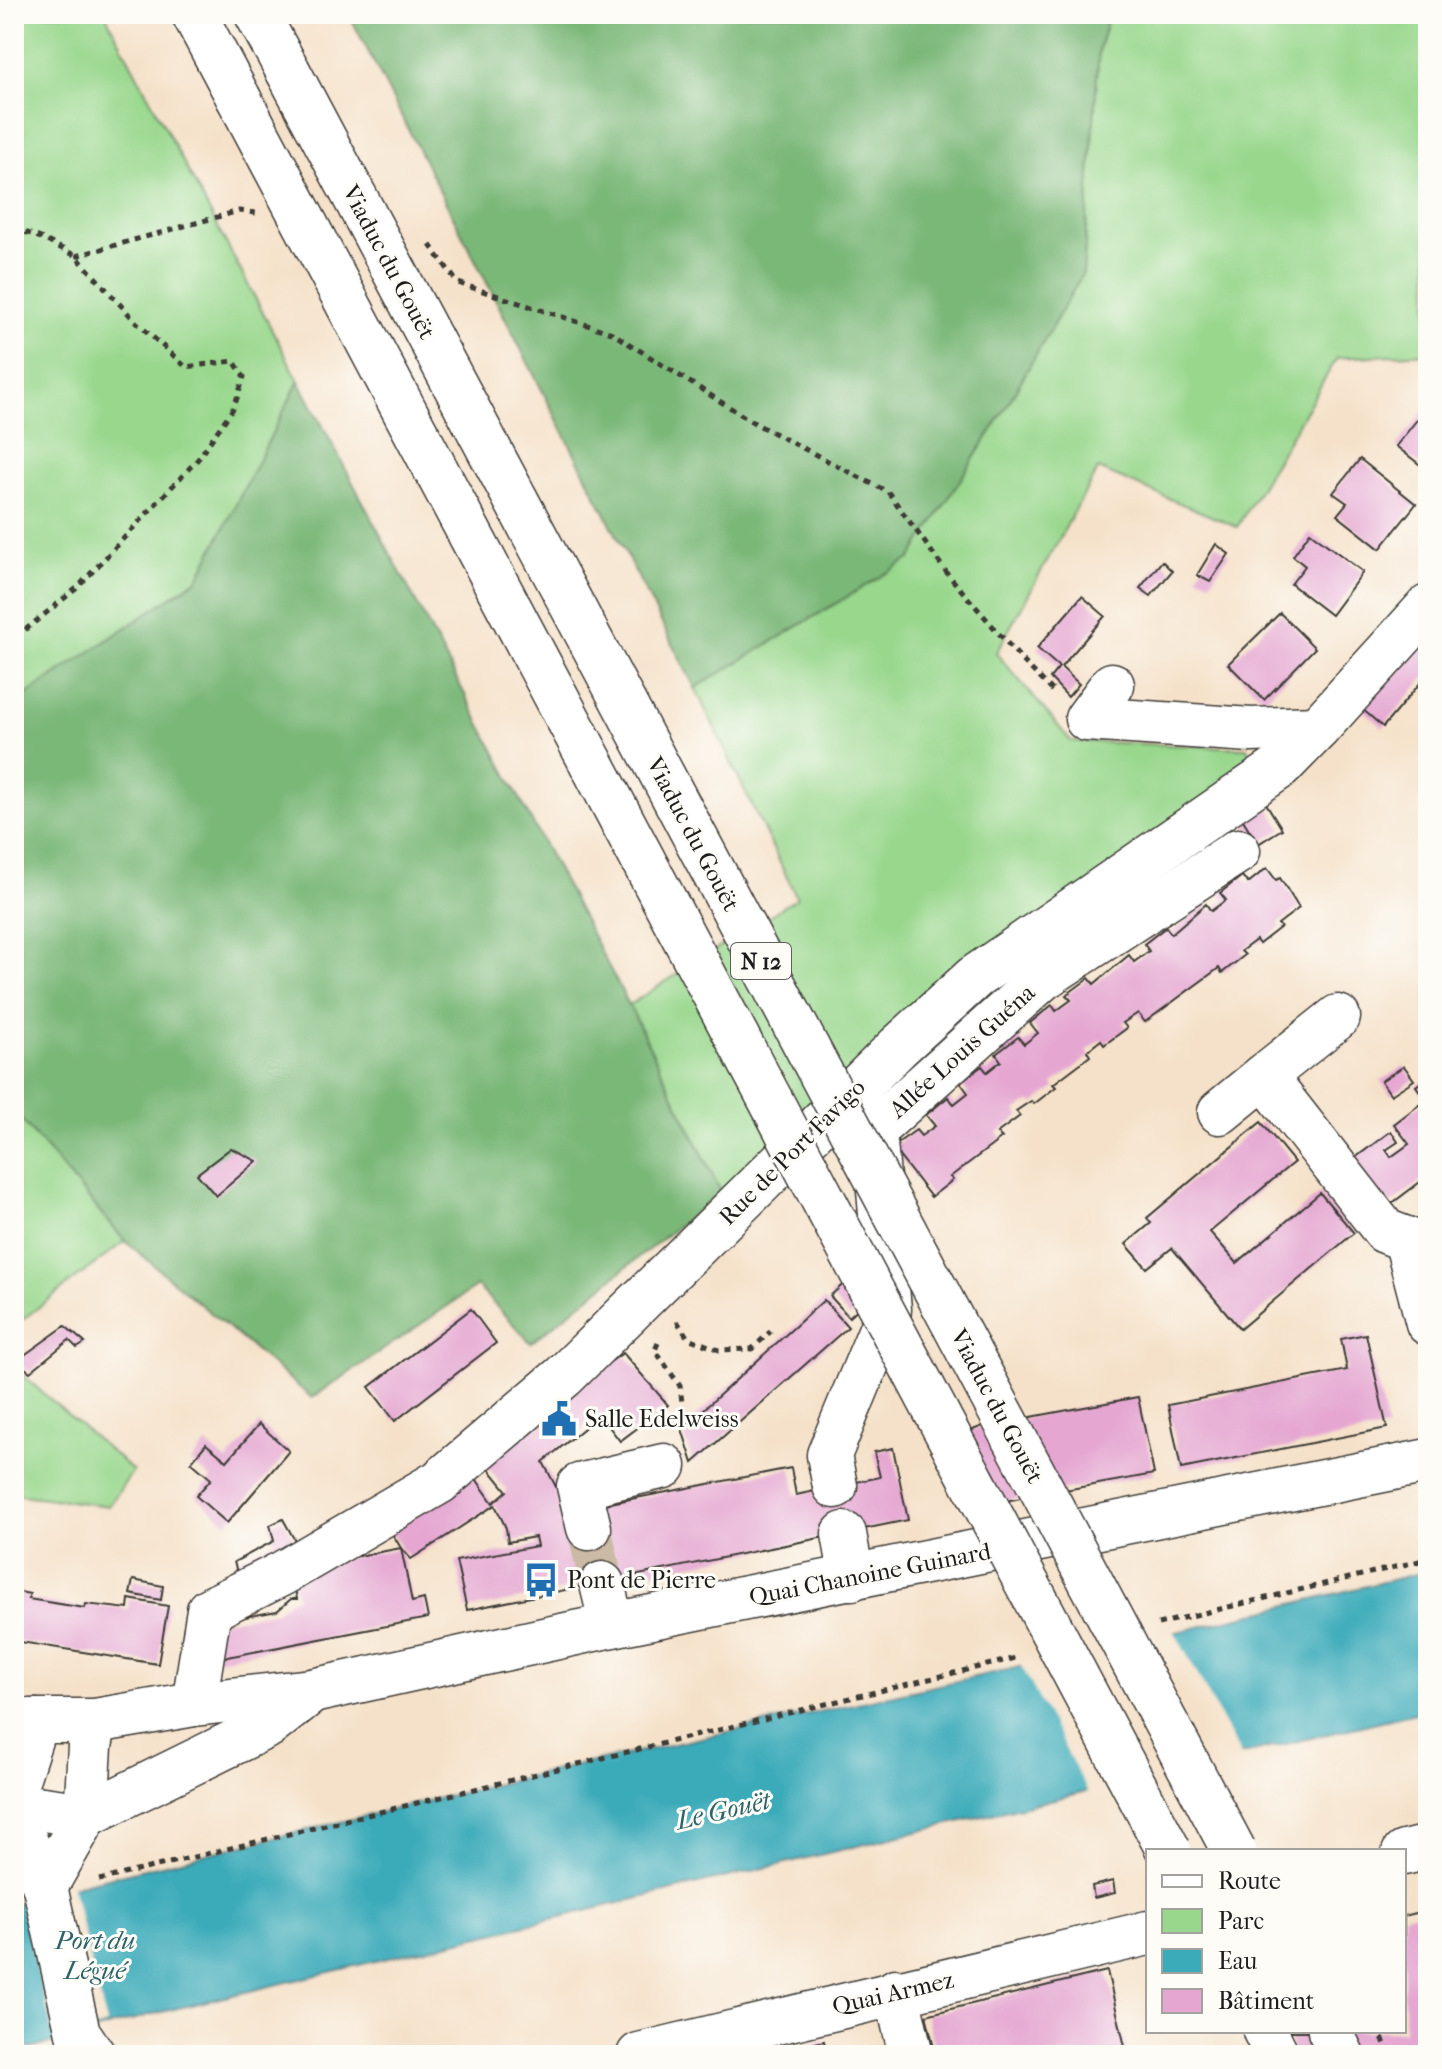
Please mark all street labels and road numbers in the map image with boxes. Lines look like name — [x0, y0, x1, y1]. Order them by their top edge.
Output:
street label: Viaduc du Gouët — [336, 179, 442, 344]
street label: Viaduc du Gouët — [640, 751, 746, 916]
road number: N 12 — [731, 943, 791, 979]
street label: Allée Louis Guéna — [883, 978, 1041, 1124]
street label: Rue de Port Favigo — [713, 1073, 871, 1231]
street label: Viaduc du Gouët — [944, 1323, 1050, 1488]
street label: Quai Chanoine Guinard — [747, 1537, 994, 1611]
street label: Quai Armez — [830, 1965, 957, 2021]

